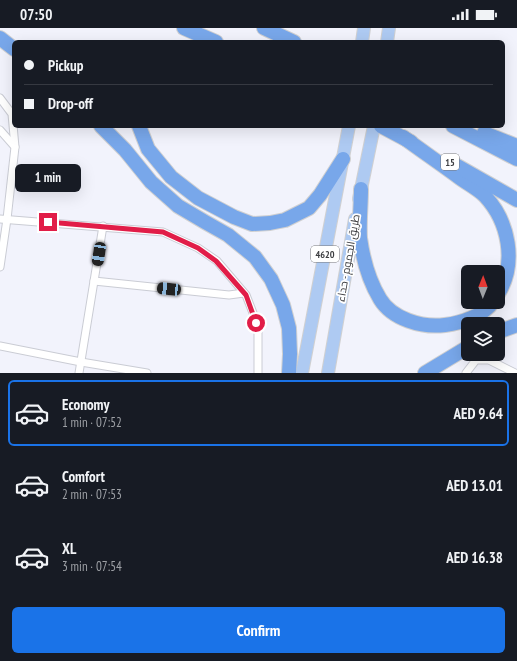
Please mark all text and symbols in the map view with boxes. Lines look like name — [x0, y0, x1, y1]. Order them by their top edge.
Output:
text: 07:50 — [20, 5, 52, 24]
text: Pickup — [48, 56, 83, 75]
text: Drop-off — [48, 94, 93, 113]
road number: 15 — [441, 154, 459, 170]
callout: 1 min — [15, 164, 81, 192]
text: 1 min — [35, 169, 61, 186]
route end — [39, 213, 57, 231]
street label: طريق الجموم - حداء — [333, 213, 364, 303]
car — [91, 241, 107, 267]
road number: 4620 — [311, 246, 339, 262]
north arrow — [461, 265, 505, 309]
map controls — [461, 265, 505, 361]
car — [156, 282, 182, 296]
route start — [247, 314, 265, 332]
button: layers — [461, 317, 505, 361]
icon: car — [14, 395, 50, 431]
text: Economy — [62, 395, 110, 414]
text: AED 9.64 — [453, 404, 503, 423]
text: 1 min · 07:52 — [62, 414, 122, 431]
icon: car — [14, 467, 50, 503]
text: Comfort — [62, 467, 105, 486]
text: AED 13.01 — [446, 476, 503, 495]
text: 2 min · 07:53 — [62, 486, 122, 503]
icon: car — [14, 539, 50, 575]
text: XL — [62, 539, 76, 558]
text: AED 16.38 — [446, 548, 503, 567]
text: 3 min · 07:54 — [62, 558, 122, 575]
button: Confirm — [12, 607, 505, 653]

